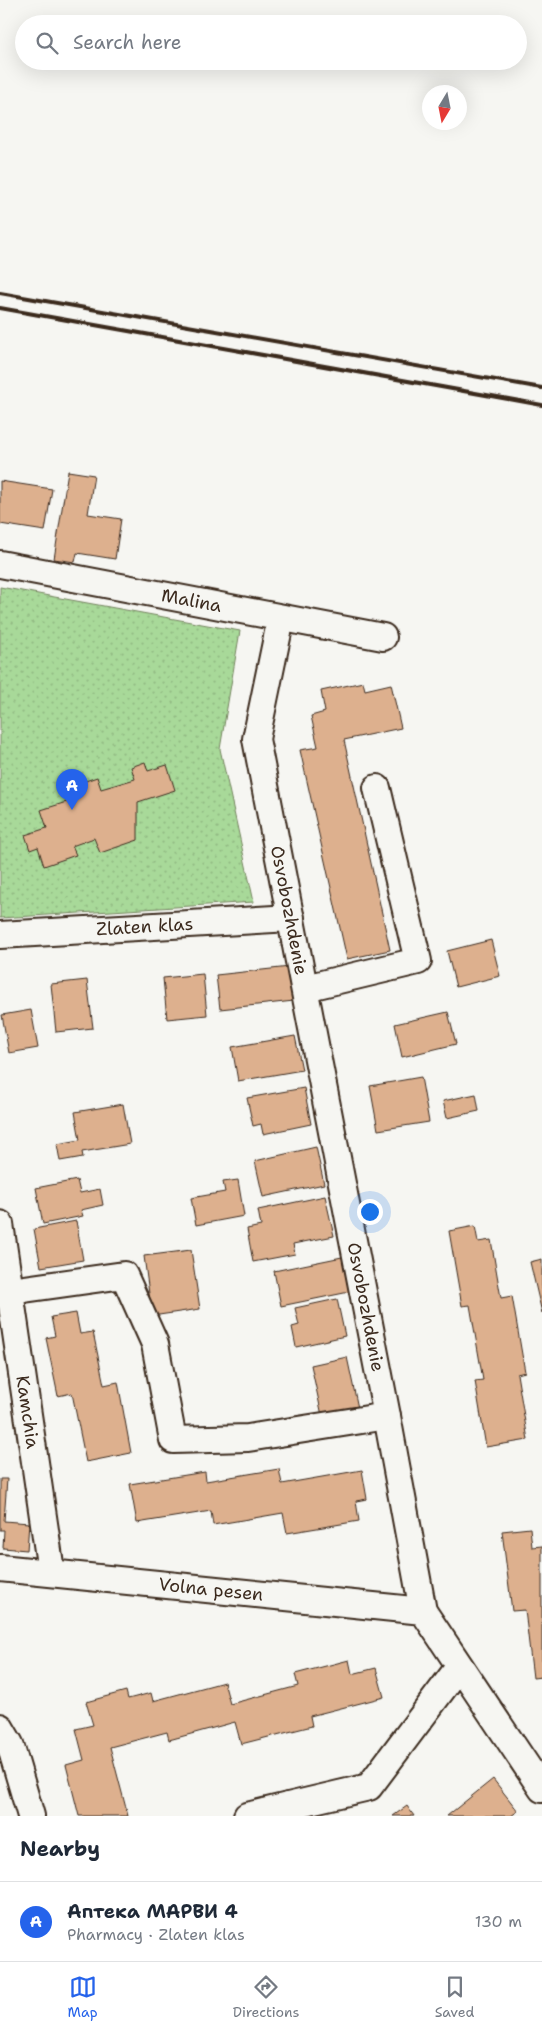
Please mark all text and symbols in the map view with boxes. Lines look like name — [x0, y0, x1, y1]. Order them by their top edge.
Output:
search box — [15, 15, 527, 70]
icon: search — [33, 29, 61, 57]
text: Search here — [73, 30, 182, 55]
north arrow — [422, 85, 467, 130]
street label: Malina — [159, 583, 224, 618]
pin: A — [56, 769, 88, 810]
street label: Osvobozhdenie — [265, 844, 313, 977]
street label: Zlaten klas — [95, 912, 194, 941]
your location — [357, 1199, 383, 1225]
street label: Osvobozhdenie — [342, 1240, 390, 1374]
street label: Kamchia — [10, 1374, 45, 1450]
street label: Volna pesen — [157, 1572, 264, 1607]
text: Nearby — [20, 1835, 100, 1863]
text: Аптека МАРВИ 4 — [67, 1899, 238, 1924]
text: A — [30, 1911, 42, 1932]
text: 130 m — [475, 1911, 522, 1932]
text: Pharmacy · Zlaten klas — [67, 1924, 245, 1945]
tab: Map — [68, 1973, 98, 2021]
tab: Directions — [233, 1973, 299, 2021]
tab: Saved — [435, 1973, 474, 2021]

